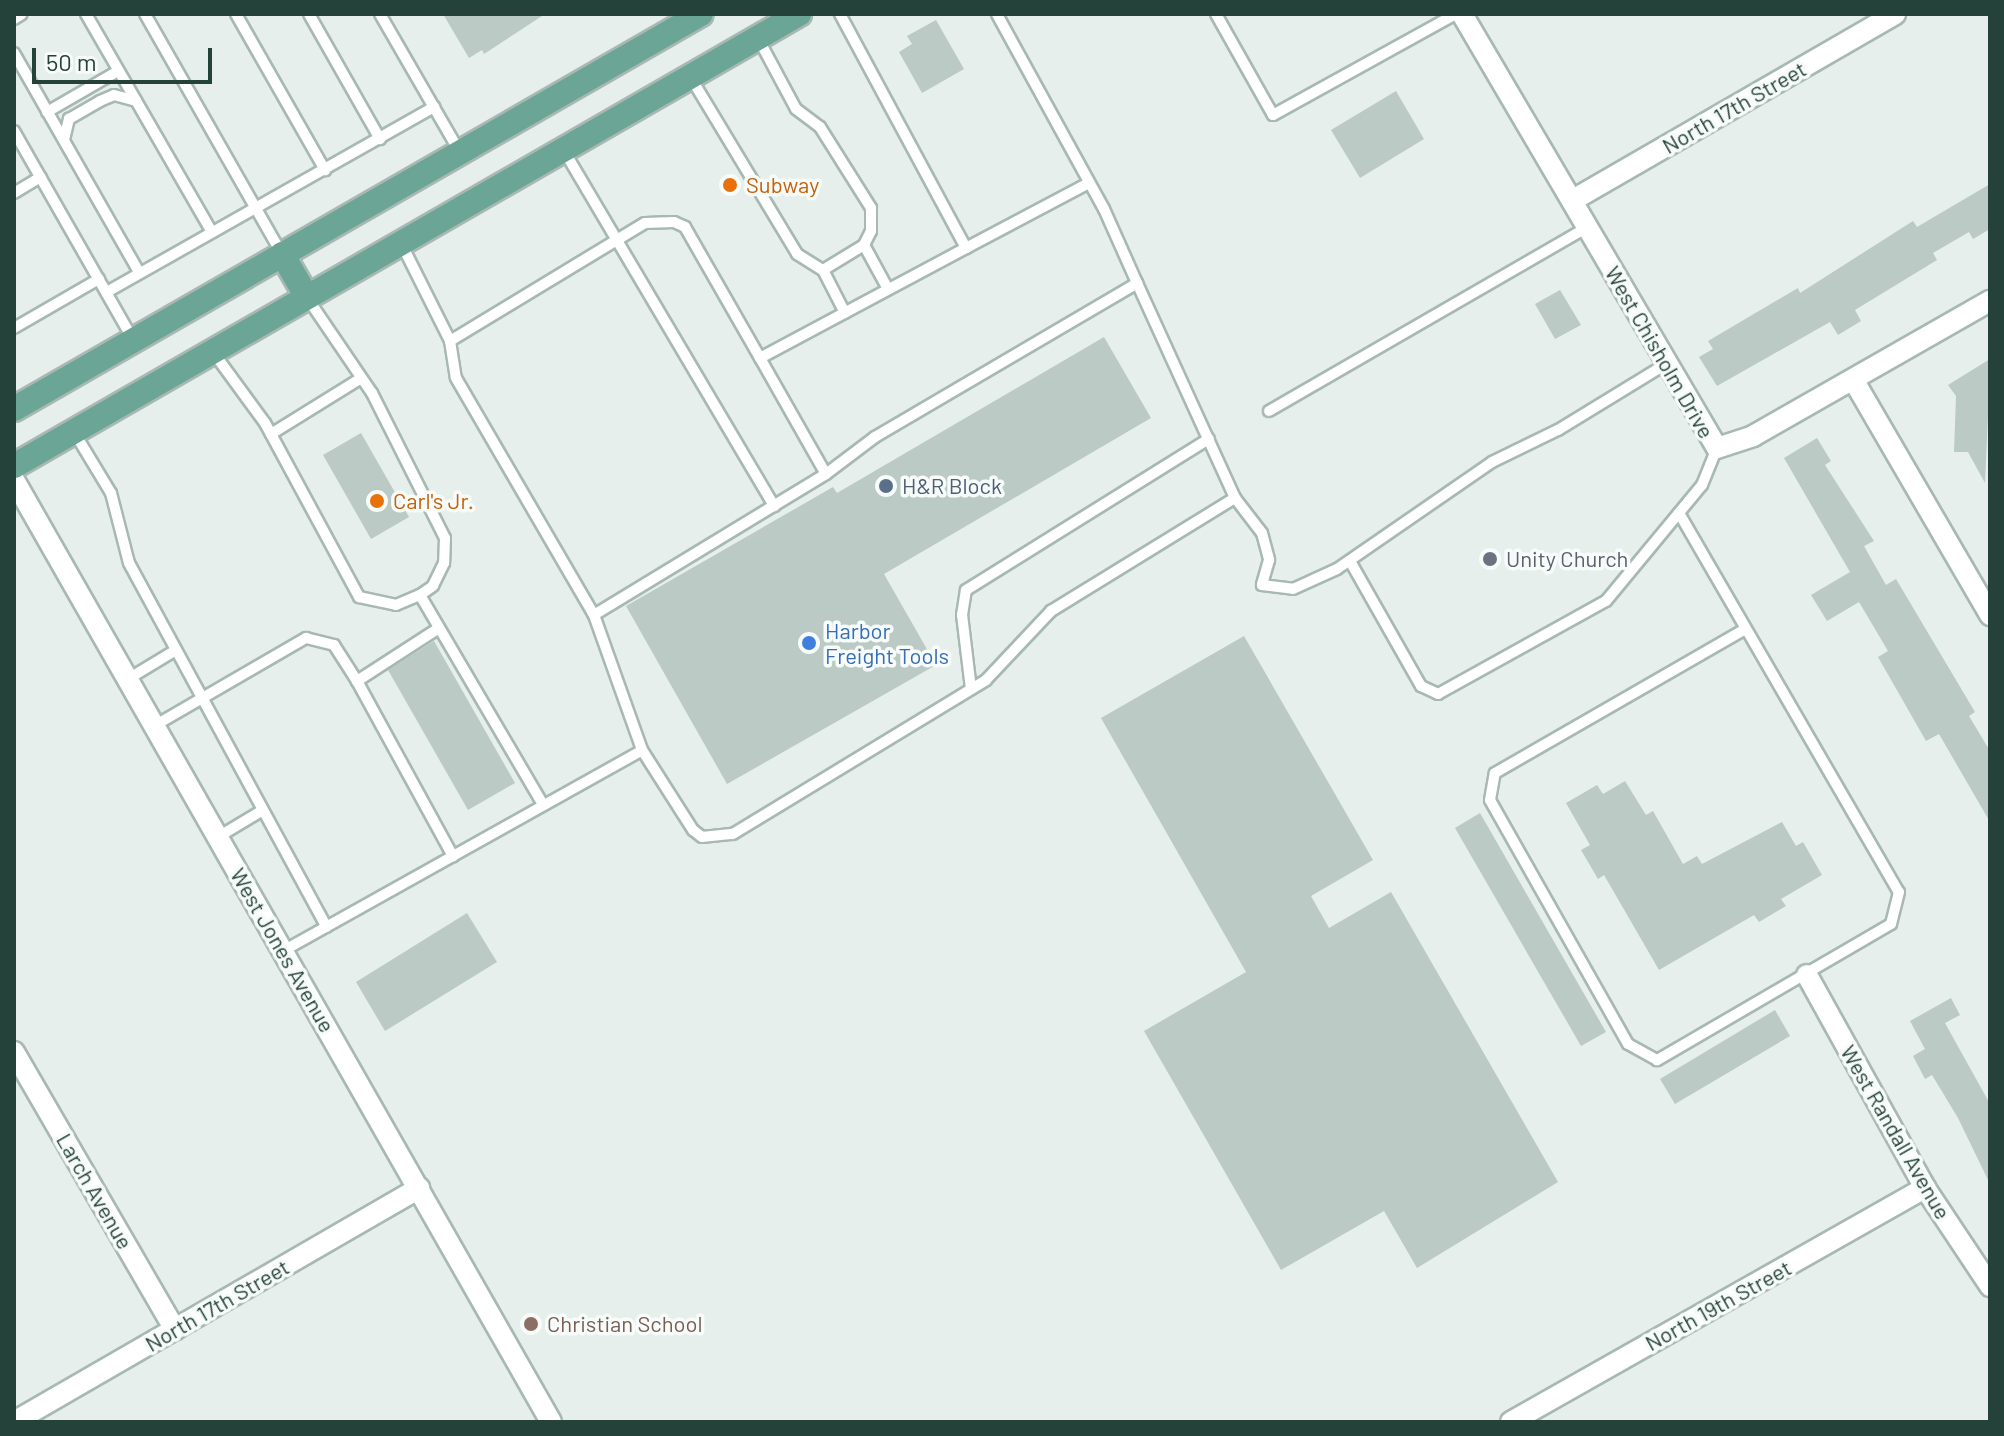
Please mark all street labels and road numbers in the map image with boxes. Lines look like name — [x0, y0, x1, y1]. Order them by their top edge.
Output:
street label: North 17th Street — [1657, 55, 1811, 159]
street label: West Chisholm Drive — [1600, 261, 1720, 443]
street label: West Jones Avenue — [225, 863, 341, 1037]
street label: West Randall Avenue — [1835, 1040, 1957, 1224]
street label: Larch Avenue — [51, 1128, 139, 1254]
street label: North 17th Street — [140, 1253, 294, 1357]
street label: North 19th Street — [1640, 1254, 1796, 1356]

